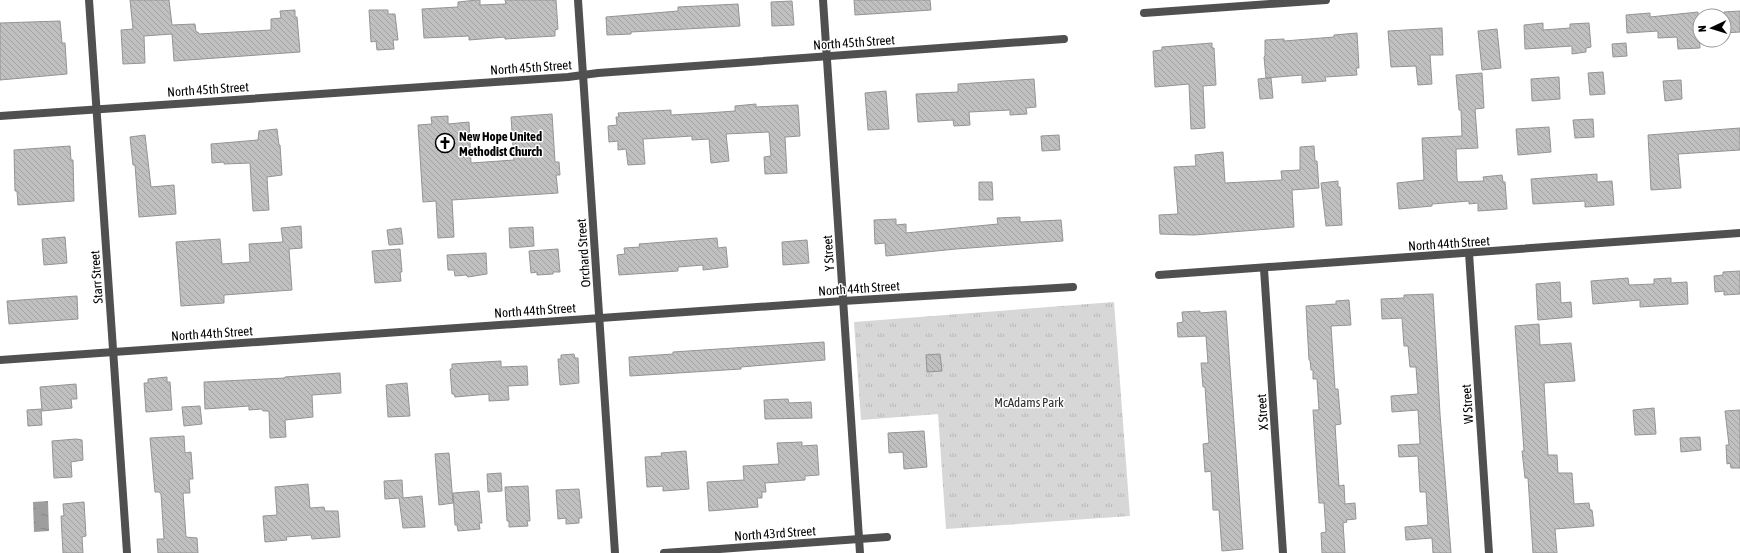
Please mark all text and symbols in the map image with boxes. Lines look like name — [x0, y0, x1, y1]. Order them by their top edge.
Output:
north arrow — [1692, 8, 1732, 48]
text: N — [1696, 25, 1708, 32]
street label: North 45th Street — [813, 32, 896, 53]
street label: North 45th Street — [490, 57, 573, 78]
street label: North 45th Street — [167, 79, 250, 100]
place label: New Hope United Methodist Church — [459, 129, 542, 159]
church icon: New Hope United Methodist Church — [434, 132, 456, 154]
street label: Orchard Street — [574, 218, 593, 288]
street label: North 44th Street — [1408, 233, 1491, 254]
street label: Y Street — [820, 234, 837, 271]
street label: Starr Street — [87, 250, 106, 304]
street label: North 44th Street — [818, 278, 901, 299]
street label: North 44th Street — [494, 300, 577, 321]
street label: North 44th Street — [171, 323, 254, 344]
street label: W Street — [1459, 383, 1476, 424]
street label: X Street — [1254, 393, 1271, 431]
park label: McAdams Park — [994, 395, 1064, 410]
street label: North 43rd Street — [734, 523, 817, 544]

